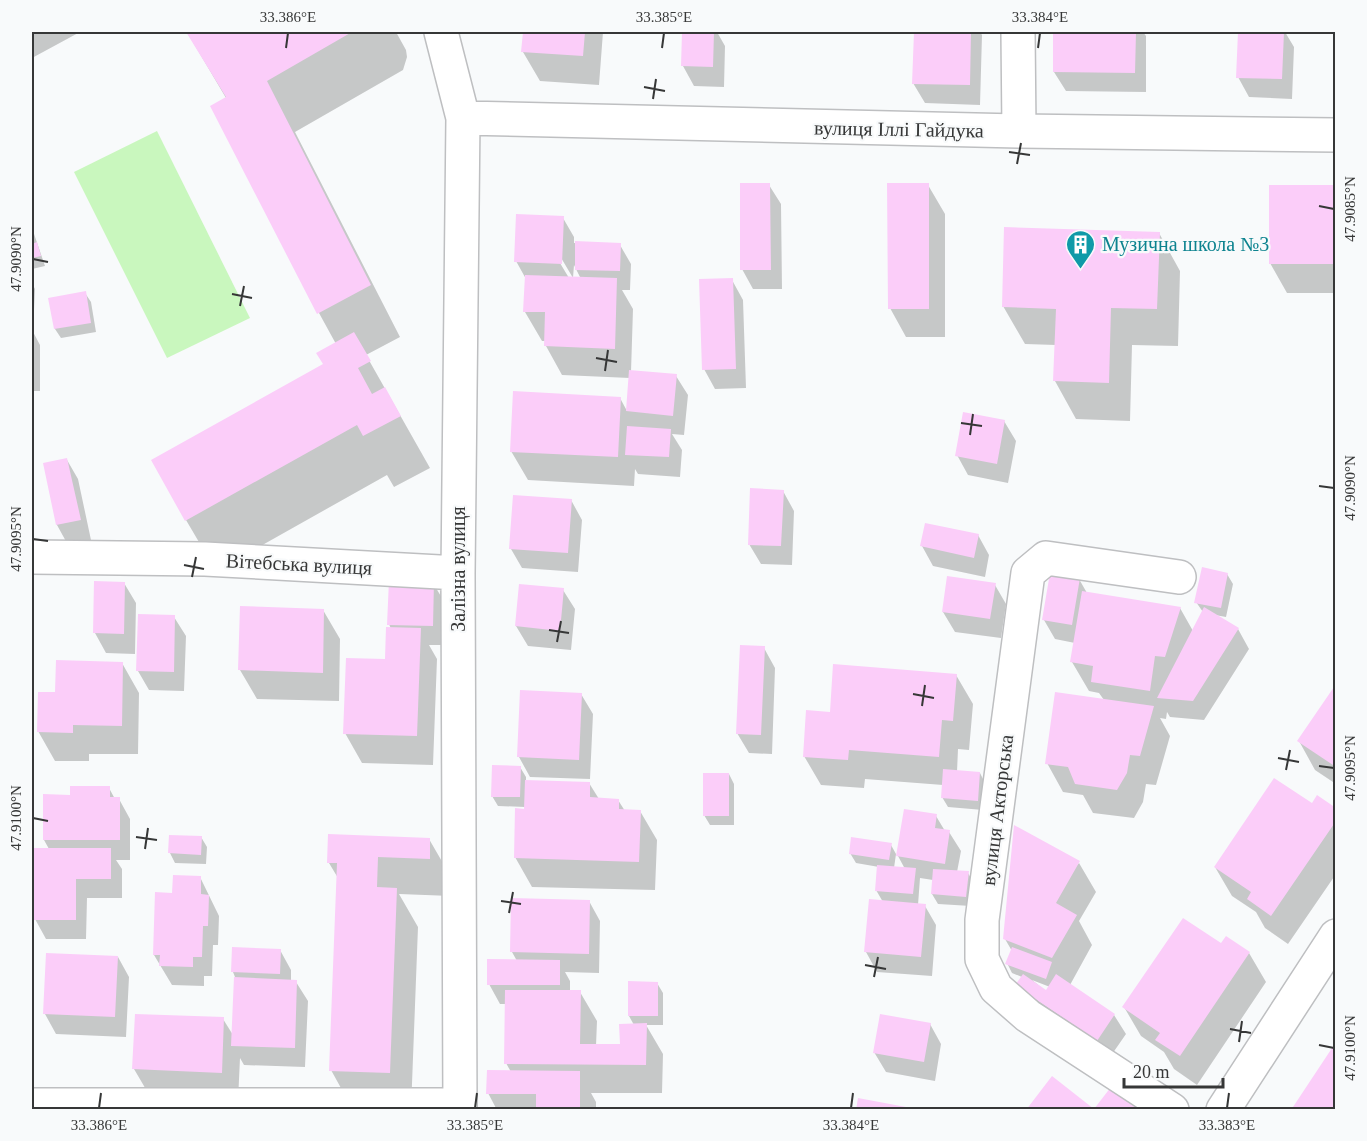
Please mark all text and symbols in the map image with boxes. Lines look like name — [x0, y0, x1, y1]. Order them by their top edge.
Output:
text: 33.386°E — [260, 9, 316, 25]
text: 33.385°E — [636, 9, 692, 25]
text: 33.384°E — [1012, 9, 1068, 25]
street label: вулиця Іллі Гайдука — [814, 117, 984, 142]
text: 47.9085°N — [1342, 176, 1358, 242]
text: 47.9090°N — [8, 226, 24, 292]
building icon: Музична школа №3 — [1065, 228, 1097, 270]
place label: Музична школа №3 — [1102, 233, 1269, 256]
text: 47.9090°N — [1342, 455, 1358, 521]
text: 47.9095°N — [8, 506, 24, 572]
street label: Залізна вулиця — [447, 506, 470, 632]
street label: Вітебська вулиця — [225, 549, 373, 580]
street label: вулиця Акторська — [977, 733, 1018, 887]
text: 47.9095°N — [1342, 735, 1358, 801]
text: 47.9100°N — [8, 785, 24, 851]
text: 47.9100°N — [1342, 1015, 1358, 1081]
scale bar — [1124, 1051, 1223, 1089]
text: 20 m — [1133, 1062, 1170, 1082]
text: 33.386°E — [71, 1117, 127, 1133]
text: 33.385°E — [447, 1117, 503, 1133]
text: 33.384°E — [823, 1117, 879, 1133]
text: 33.383°E — [1199, 1117, 1255, 1133]

